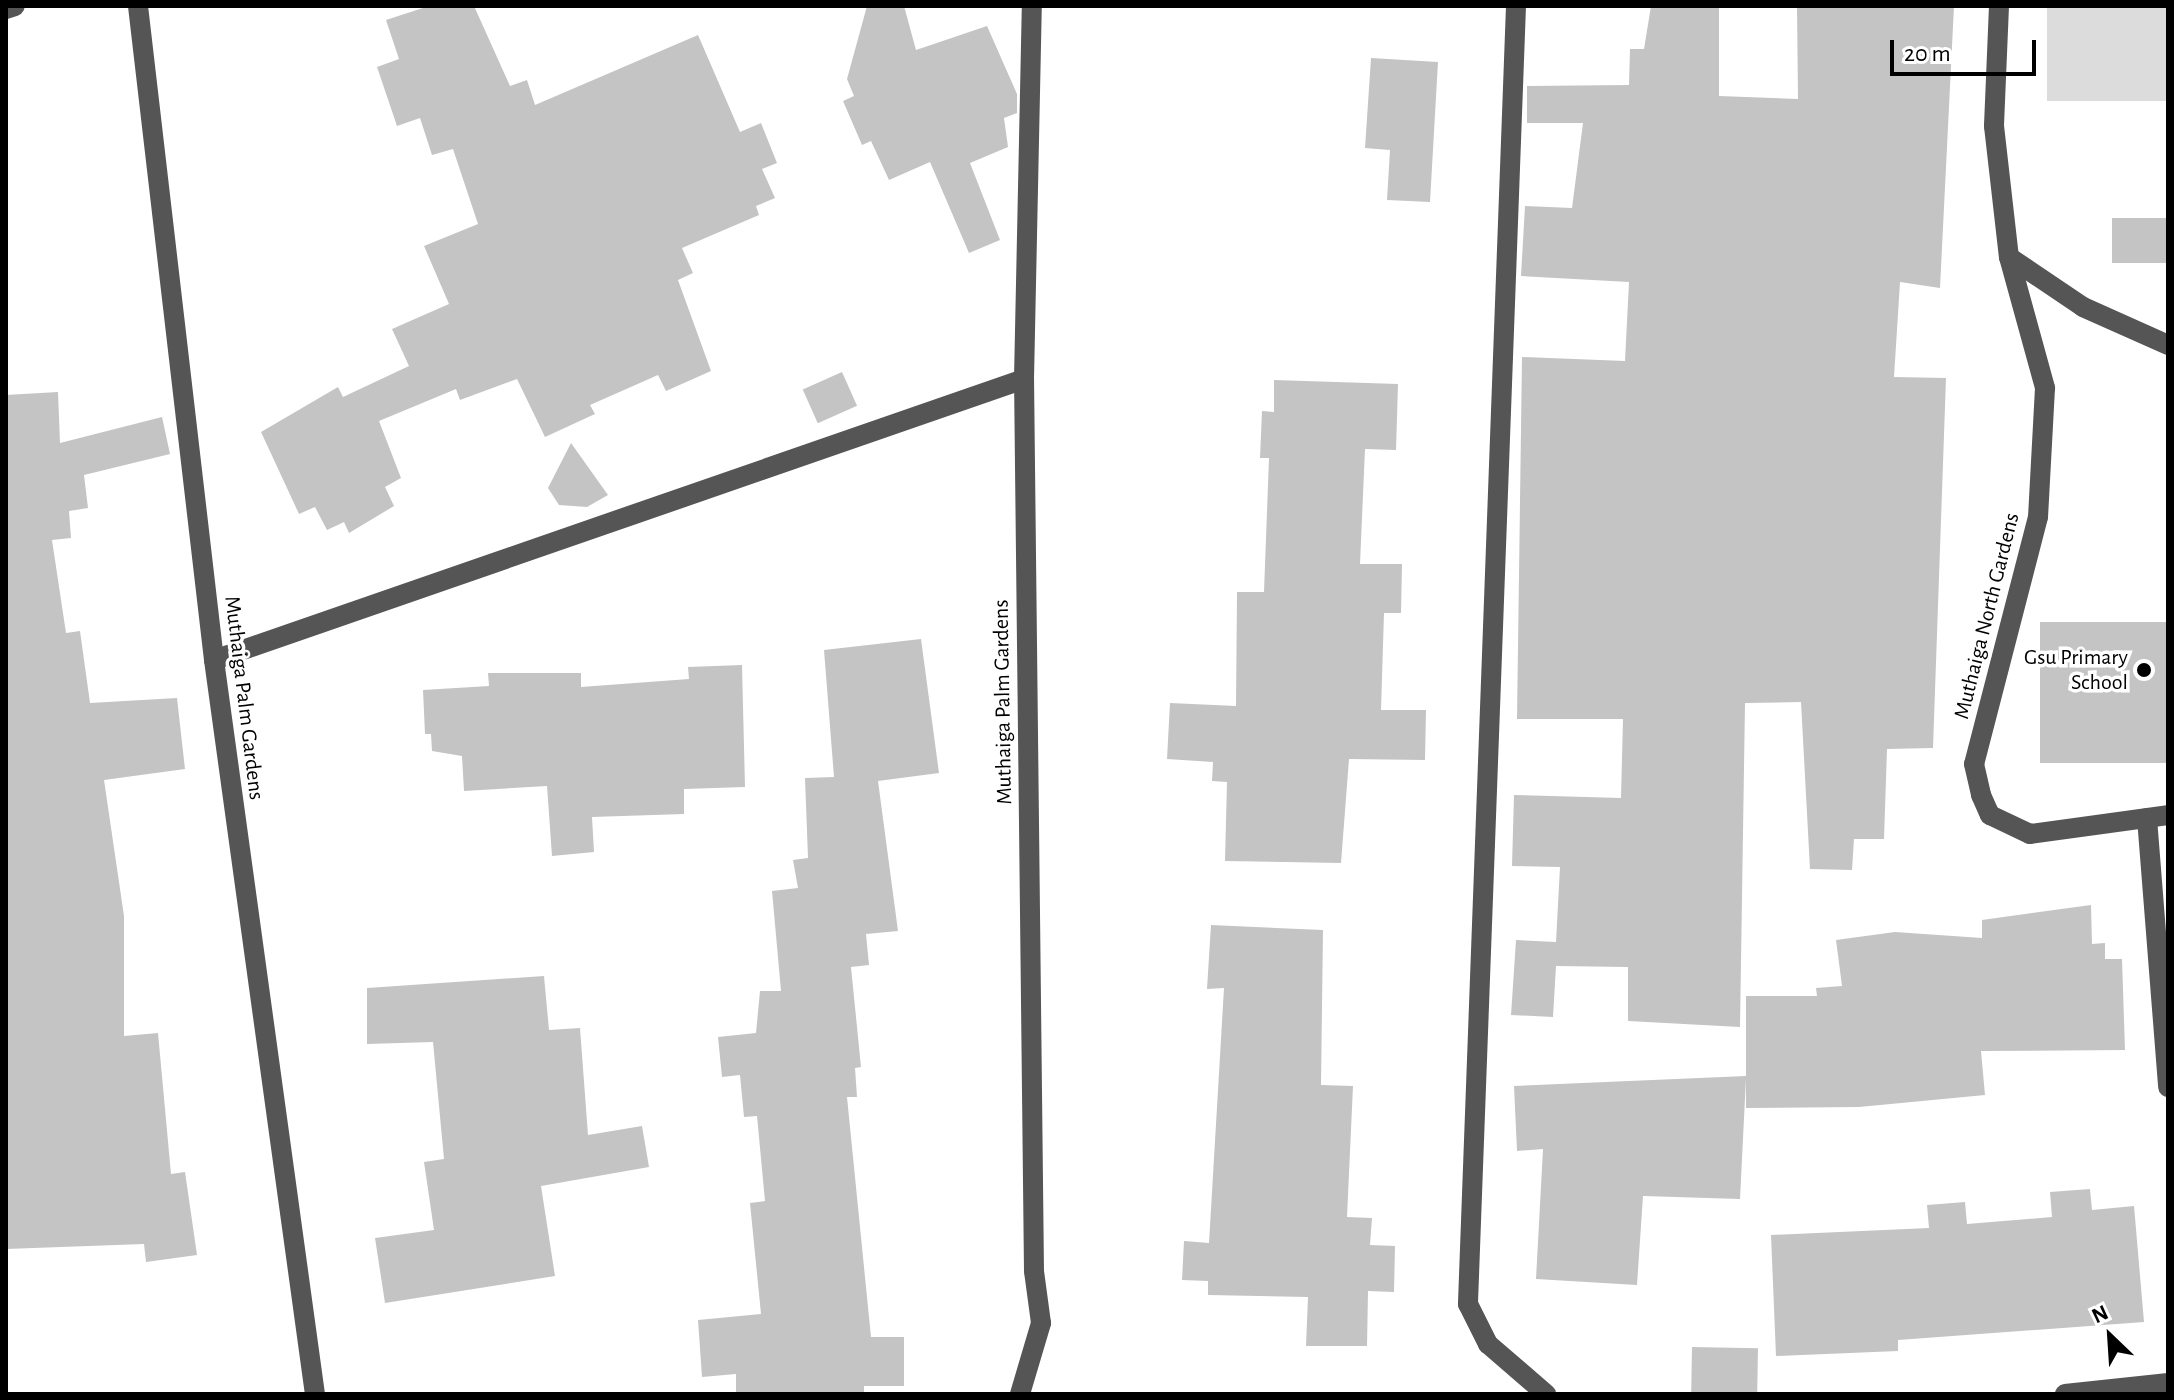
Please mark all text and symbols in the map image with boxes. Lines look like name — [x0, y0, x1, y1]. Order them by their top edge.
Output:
scale bar — [1894, 24, 2040, 74]
text: 20 m — [1904, 42, 1951, 66]
street label: Muthaiga North Gardens — [1949, 510, 2025, 722]
street label: Muthaiga Palm Gardens — [218, 595, 270, 801]
street label: Muthaiga Palm Gardens — [988, 599, 1018, 805]
place label: Gsu Primary School — [2024, 644, 2128, 696]
marker: Gsu Primary School — [2135, 661, 2153, 679]
north arrow — [2070, 1296, 2150, 1376]
text: N — [2088, 1301, 2111, 1327]

